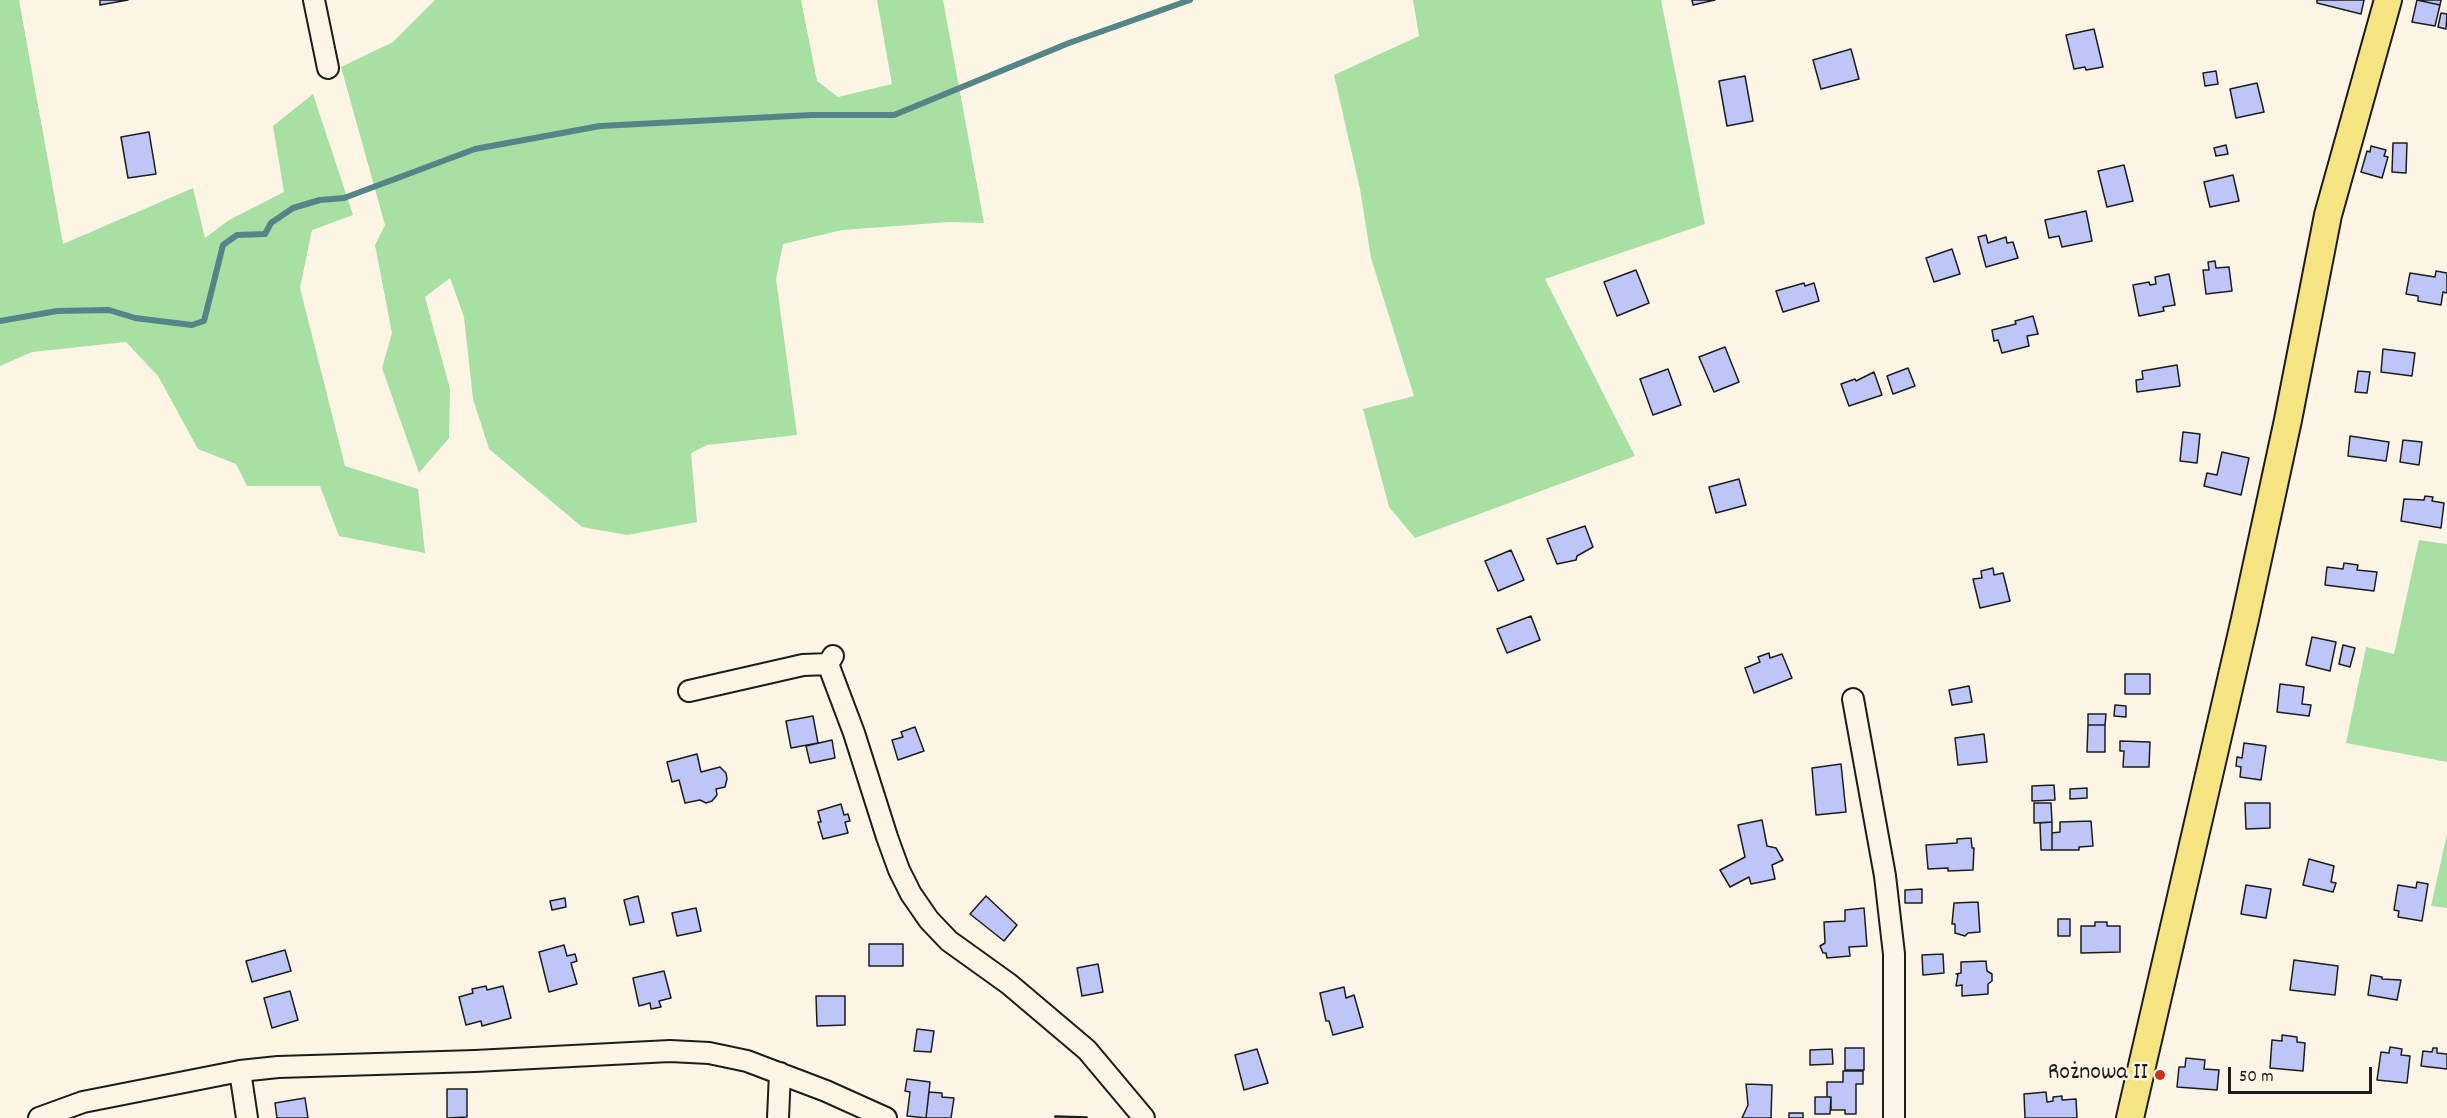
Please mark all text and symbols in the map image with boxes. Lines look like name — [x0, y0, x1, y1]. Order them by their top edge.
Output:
scale bar — [2231, 1055, 2375, 1093]
place label: Rożnowa II — [2048, 1061, 2148, 1089]
text: 50 m — [2239, 1065, 2274, 1090]
marker: Rożnowa II — [2153, 1068, 2167, 1082]

